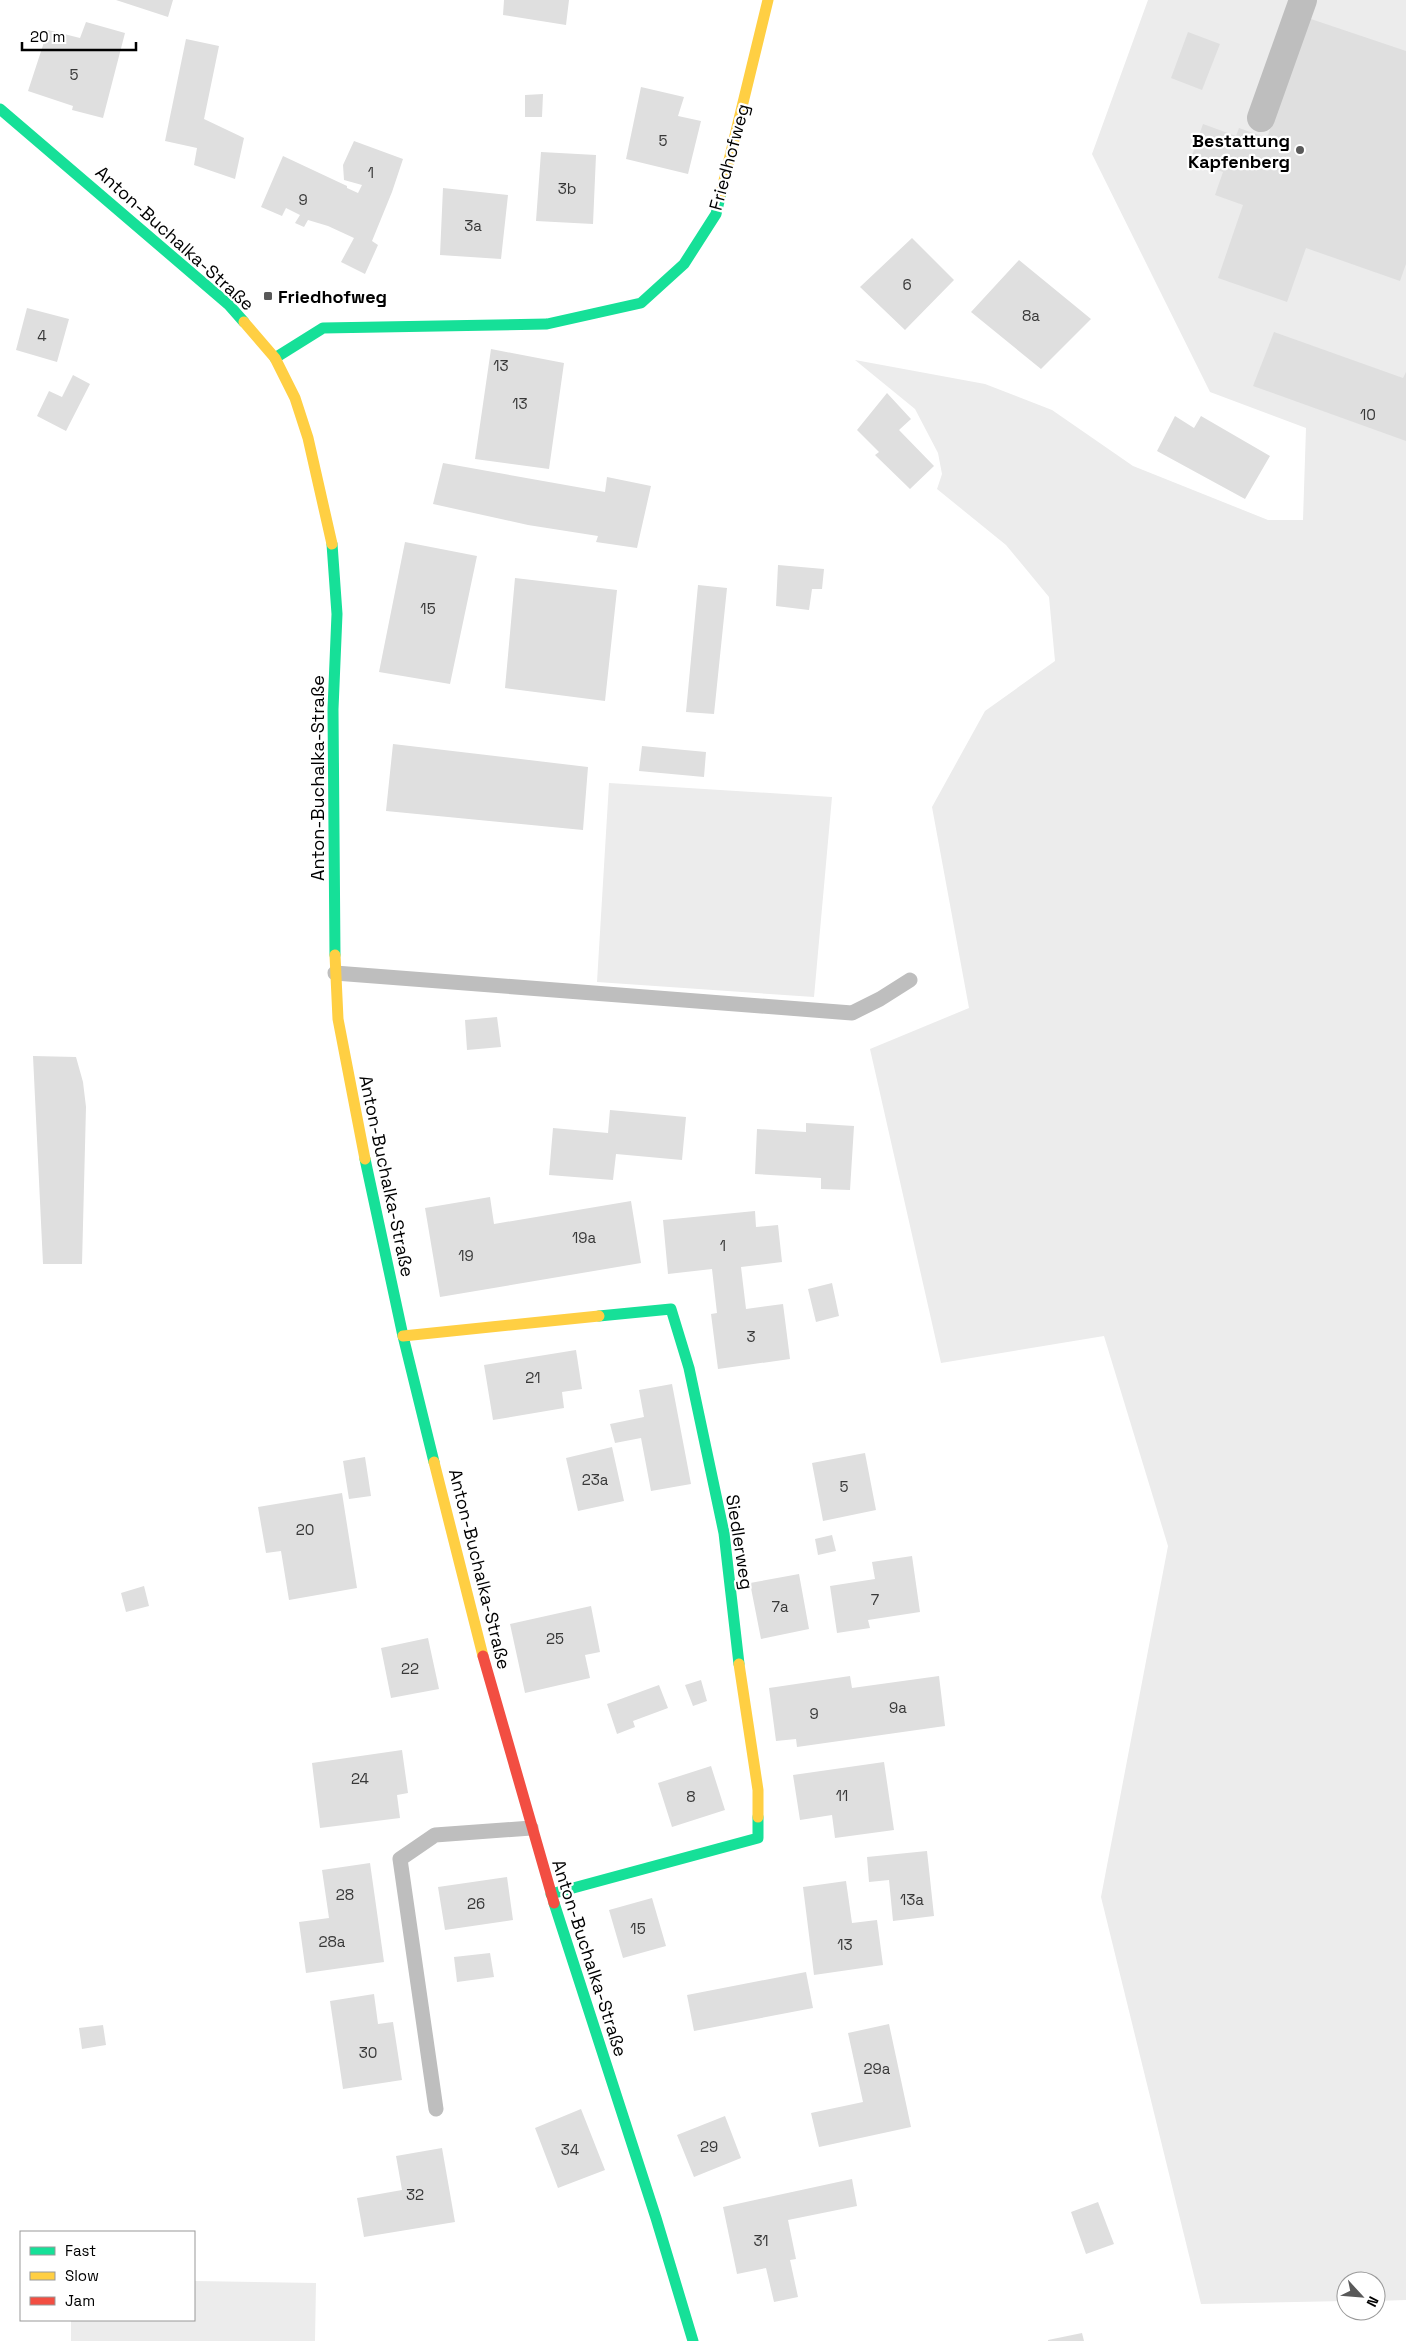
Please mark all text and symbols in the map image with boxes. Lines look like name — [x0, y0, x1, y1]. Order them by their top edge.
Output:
scale bar — [22, 20, 136, 52]
text: 20 m — [30, 27, 65, 46]
house number: 5 — [70, 65, 79, 84]
street label: Friedhofweg — [704, 101, 754, 213]
place label: Bestattung Kapfenberg — [1188, 129, 1290, 173]
house number: 5 — [659, 131, 668, 150]
marker: Bestattung Kapfenberg — [1294, 144, 1306, 156]
street label: Anton-Buchalka-Straße — [91, 161, 259, 315]
house number: 1 — [368, 163, 374, 182]
house number: 3b — [558, 179, 576, 198]
house number: 9 — [298, 190, 308, 209]
house number: 3a — [464, 216, 482, 235]
house number: 6 — [902, 275, 912, 294]
place label: Friedhofweg — [278, 285, 387, 308]
marker: Friedhofweg — [262, 290, 274, 302]
house number: 8a — [1022, 306, 1040, 325]
house number: 4 — [37, 326, 47, 345]
house number: 13 — [493, 356, 509, 375]
house number: 13 — [512, 394, 528, 413]
house number: 10 — [1360, 405, 1376, 424]
house number: 15 — [420, 599, 436, 618]
street label: Anton-Buchalka-Straße — [306, 675, 329, 881]
street label: Anton-Buchalka-Straße — [354, 1073, 420, 1279]
house number: 19a — [572, 1228, 596, 1247]
house number: 1 — [720, 1236, 726, 1255]
house number: 19 — [458, 1246, 474, 1265]
house number: 3 — [746, 1327, 756, 1346]
house number: 21 — [525, 1368, 541, 1387]
street label: Anton-Buchalka-Straße — [444, 1466, 516, 1672]
house number: 23a — [582, 1470, 609, 1489]
house number: 5 — [840, 1477, 849, 1496]
street label: Siedlerweg — [721, 1493, 759, 1591]
house number: 20 — [296, 1520, 314, 1539]
house number: 7 — [871, 1590, 879, 1609]
house number: 7a — [771, 1597, 789, 1616]
house number: 25 — [546, 1629, 564, 1648]
house number: 22 — [401, 1659, 419, 1678]
house number: 9a — [889, 1698, 907, 1717]
house number: 9 — [809, 1704, 819, 1723]
house number: 24 — [351, 1769, 369, 1788]
house number: 11 — [836, 1786, 848, 1805]
house number: 8 — [686, 1787, 696, 1806]
street label: Anton-Buchalka-Straße — [547, 1857, 633, 2059]
house number: 28 — [336, 1885, 354, 1904]
house number: 13a — [900, 1890, 924, 1909]
house number: 26 — [467, 1894, 485, 1913]
house number: 15 — [630, 1919, 646, 1938]
house number: 28a — [318, 1932, 346, 1951]
house number: 13 — [837, 1935, 853, 1954]
house number: 30 — [359, 2043, 377, 2062]
house number: 29a — [864, 2059, 891, 2078]
house number: 29 — [700, 2137, 718, 2156]
house number: 34 — [561, 2140, 579, 2159]
house number: 32 — [406, 2185, 424, 2204]
legend — [20, 2231, 195, 2321]
house number: 31 — [753, 2231, 769, 2250]
text: Fast — [65, 2241, 96, 2260]
text: Slow — [65, 2266, 99, 2285]
north arrow — [1336, 2271, 1386, 2321]
text: Jam — [65, 2291, 95, 2310]
text: N — [1363, 2294, 1383, 2310]

